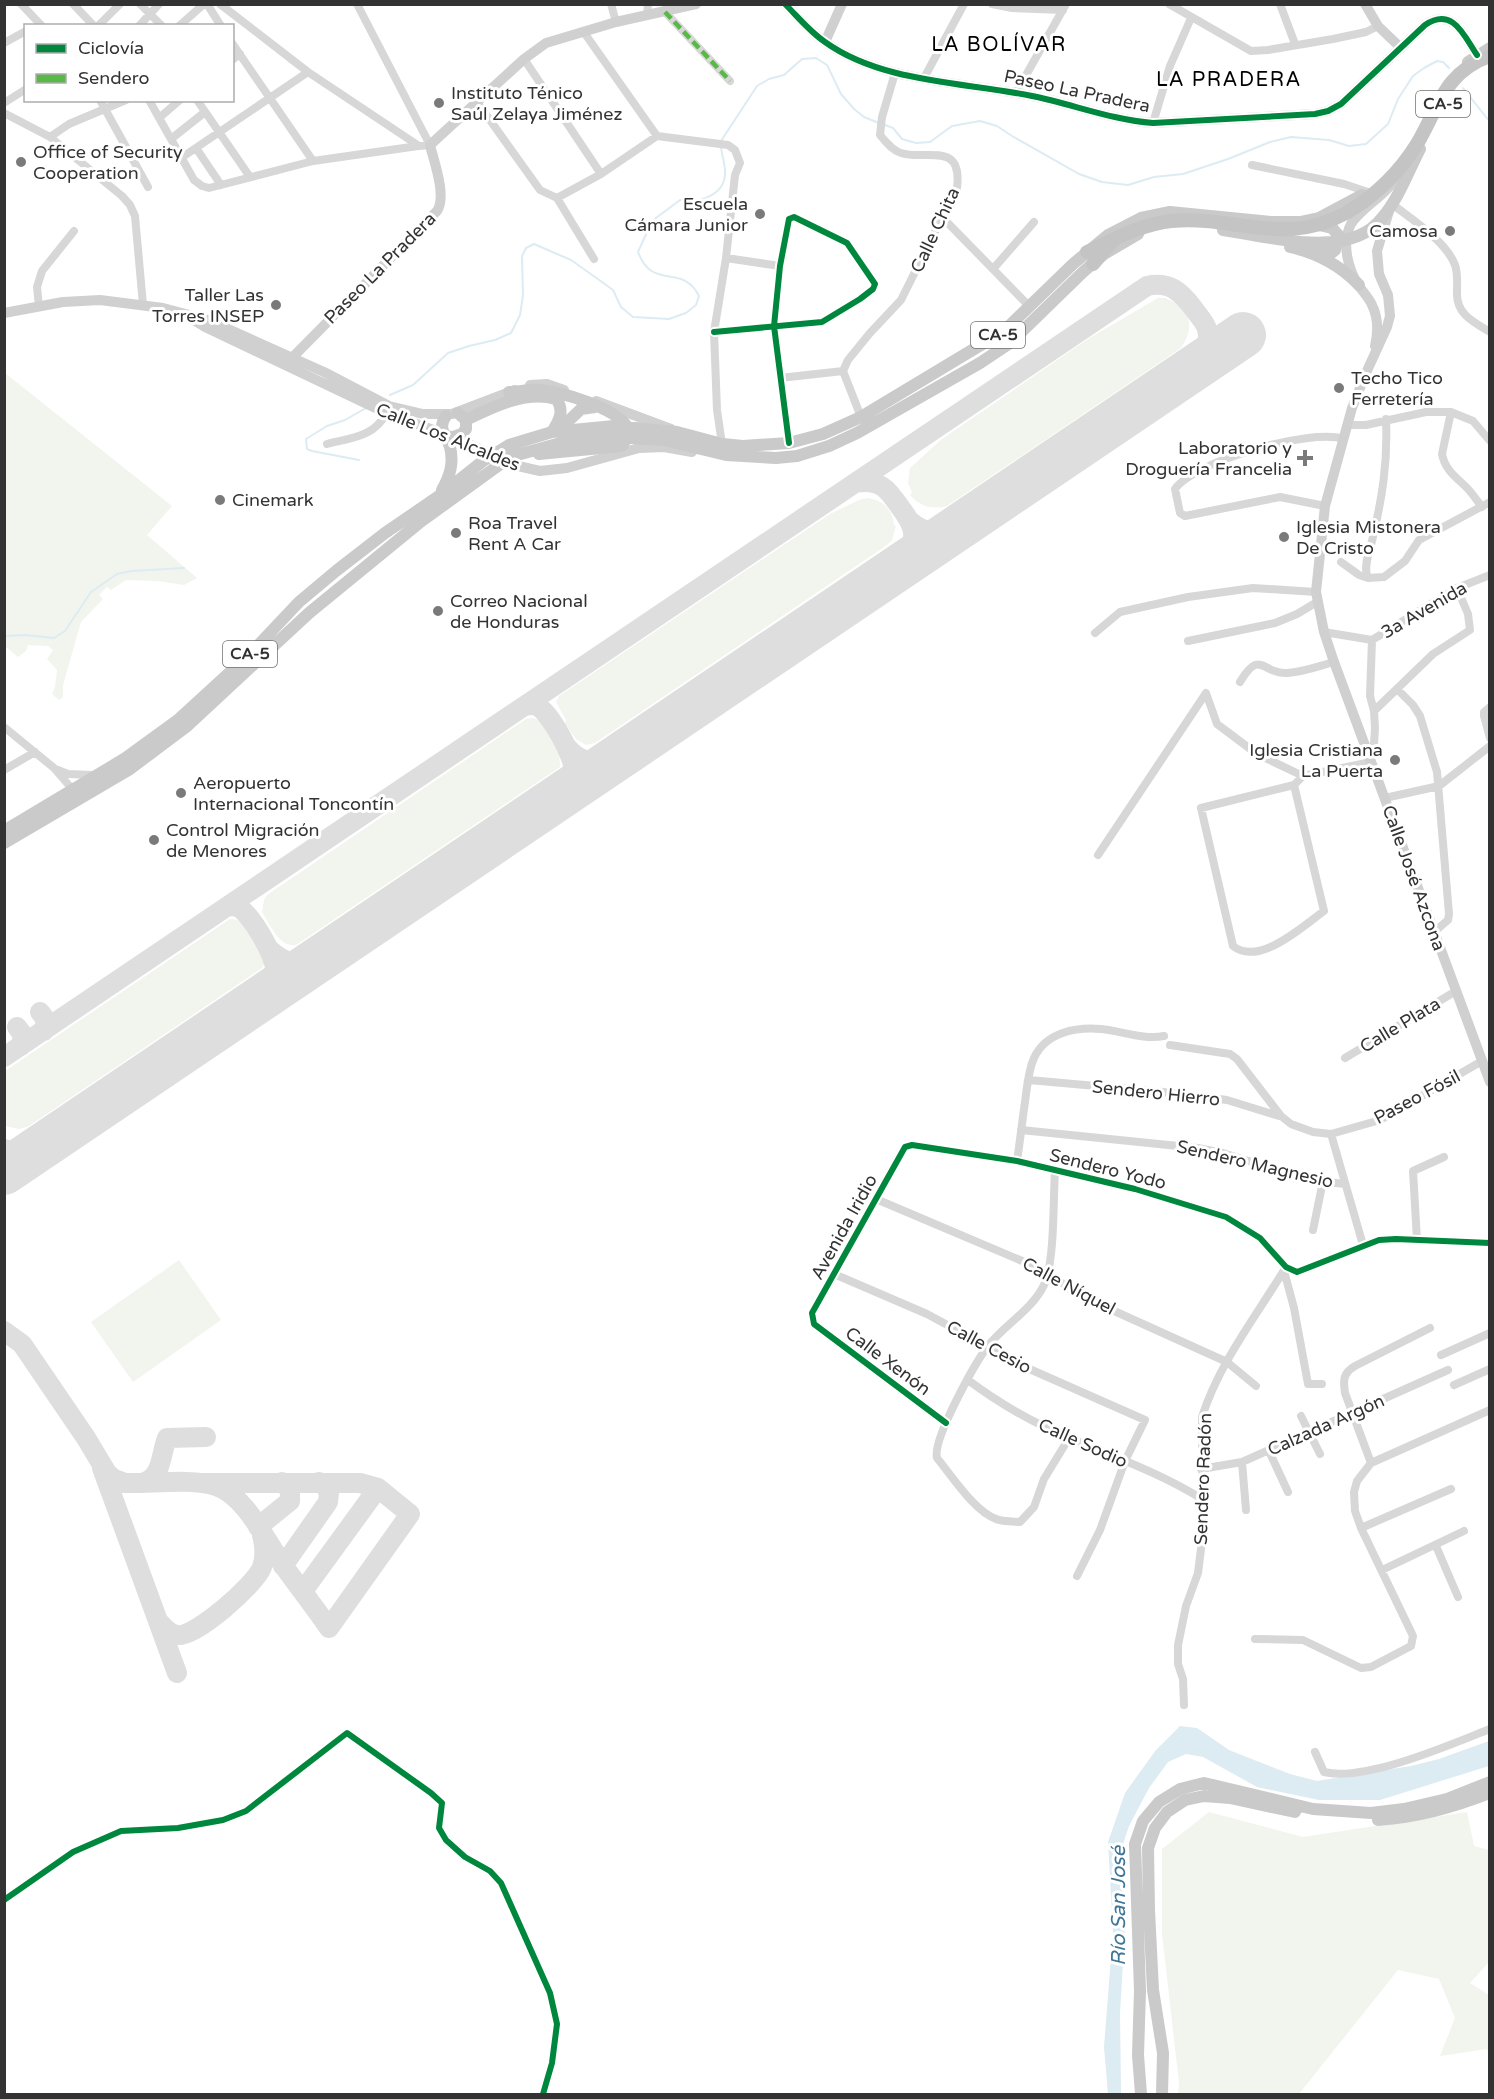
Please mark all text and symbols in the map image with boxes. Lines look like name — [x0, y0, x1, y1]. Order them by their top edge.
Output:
legend — [24, 24, 234, 102]
district label: LA BOLÍVAR — [931, 32, 1067, 57]
text: Ciclovía — [78, 37, 144, 59]
street label: Paseo La Pradera — [1002, 65, 1152, 117]
text: Sendero — [78, 67, 149, 89]
district label: LA PRADERA — [1156, 68, 1302, 92]
place label: Instituto Ténico Saúl Zelaya Jiménez — [451, 82, 622, 125]
road number: CA-5 — [1416, 91, 1470, 117]
marker: Instituto Ténico Saúl Zelaya Jiménez — [432, 96, 446, 110]
place label: Office of Security Cooperation — [33, 141, 183, 184]
marker: Office of Security Cooperation — [14, 155, 28, 169]
street label: Calle Chita — [906, 184, 964, 276]
place label: Escuela Cámara Junior — [624, 193, 748, 236]
marker: Escuela Cámara Junior — [753, 207, 767, 221]
street label: Paseo La Pradera — [320, 208, 440, 328]
place label: Camosa — [1369, 220, 1438, 242]
marker: Camosa — [1443, 224, 1457, 238]
place label: Taller Las Torres INSEP — [152, 284, 264, 327]
marker: Taller Las Torres INSEP — [269, 298, 283, 312]
road number: CA-5 — [971, 322, 1025, 348]
place label: Techo Tico Ferretería — [1351, 367, 1443, 410]
marker: Techo Tico Ferretería — [1332, 381, 1346, 395]
street label: Calle Los Alcaldes — [373, 398, 523, 476]
place label: Laboratorio y Droguería Francelia — [1125, 437, 1292, 480]
marker: Laboratorio y Droguería Francelia — [1296, 449, 1314, 467]
place label: Cinemark — [232, 489, 314, 511]
marker: Cinemark — [213, 493, 227, 507]
place label: Roa Travel Rent A Car — [468, 512, 561, 555]
place label: Iglesia Mistonera De Cristo — [1296, 516, 1441, 559]
marker: Roa Travel Rent A Car — [449, 526, 463, 540]
marker: Iglesia Mistonera De Cristo — [1277, 530, 1291, 544]
street label: 3a Avenida — [1377, 577, 1471, 643]
place label: Correo Nacional de Honduras — [450, 590, 588, 633]
marker: Correo Nacional de Honduras — [431, 604, 445, 618]
road number: CA-5 — [223, 641, 277, 667]
place label: Iglesia Cristiana La Puerta — [1249, 739, 1383, 782]
marker: Iglesia Cristiana La Puerta — [1388, 753, 1402, 767]
place label: Aeropuerto Internacional Toncontín — [193, 772, 394, 815]
marker: Aeropuerto Internacional Toncontín — [174, 786, 188, 800]
street label: Calle José Azcona — [1377, 802, 1451, 954]
place label: Control Migración de Menores — [166, 819, 320, 862]
marker: Control Migración de Menores — [147, 833, 161, 847]
street label: Calle Plata — [1356, 992, 1444, 1058]
street label: Paseo Fósil — [1370, 1065, 1464, 1129]
street label: Sendero Hierro — [1091, 1075, 1221, 1111]
street label: Sendero Magnesio — [1175, 1135, 1336, 1193]
street label: Sendero Yodo — [1047, 1144, 1169, 1194]
street label: Avenida Iridio — [806, 1170, 882, 1284]
street label: Calle Níquel — [1019, 1252, 1119, 1320]
street label: Calle Cesio — [943, 1315, 1035, 1379]
street label: Calle Xenón — [841, 1322, 935, 1400]
street label: Calzada Argón — [1264, 1389, 1388, 1461]
street label: Sendero Radón — [1190, 1413, 1216, 1545]
street label: Calle Sodio — [1035, 1414, 1131, 1472]
water label: Río San José — [1107, 1844, 1131, 1966]

